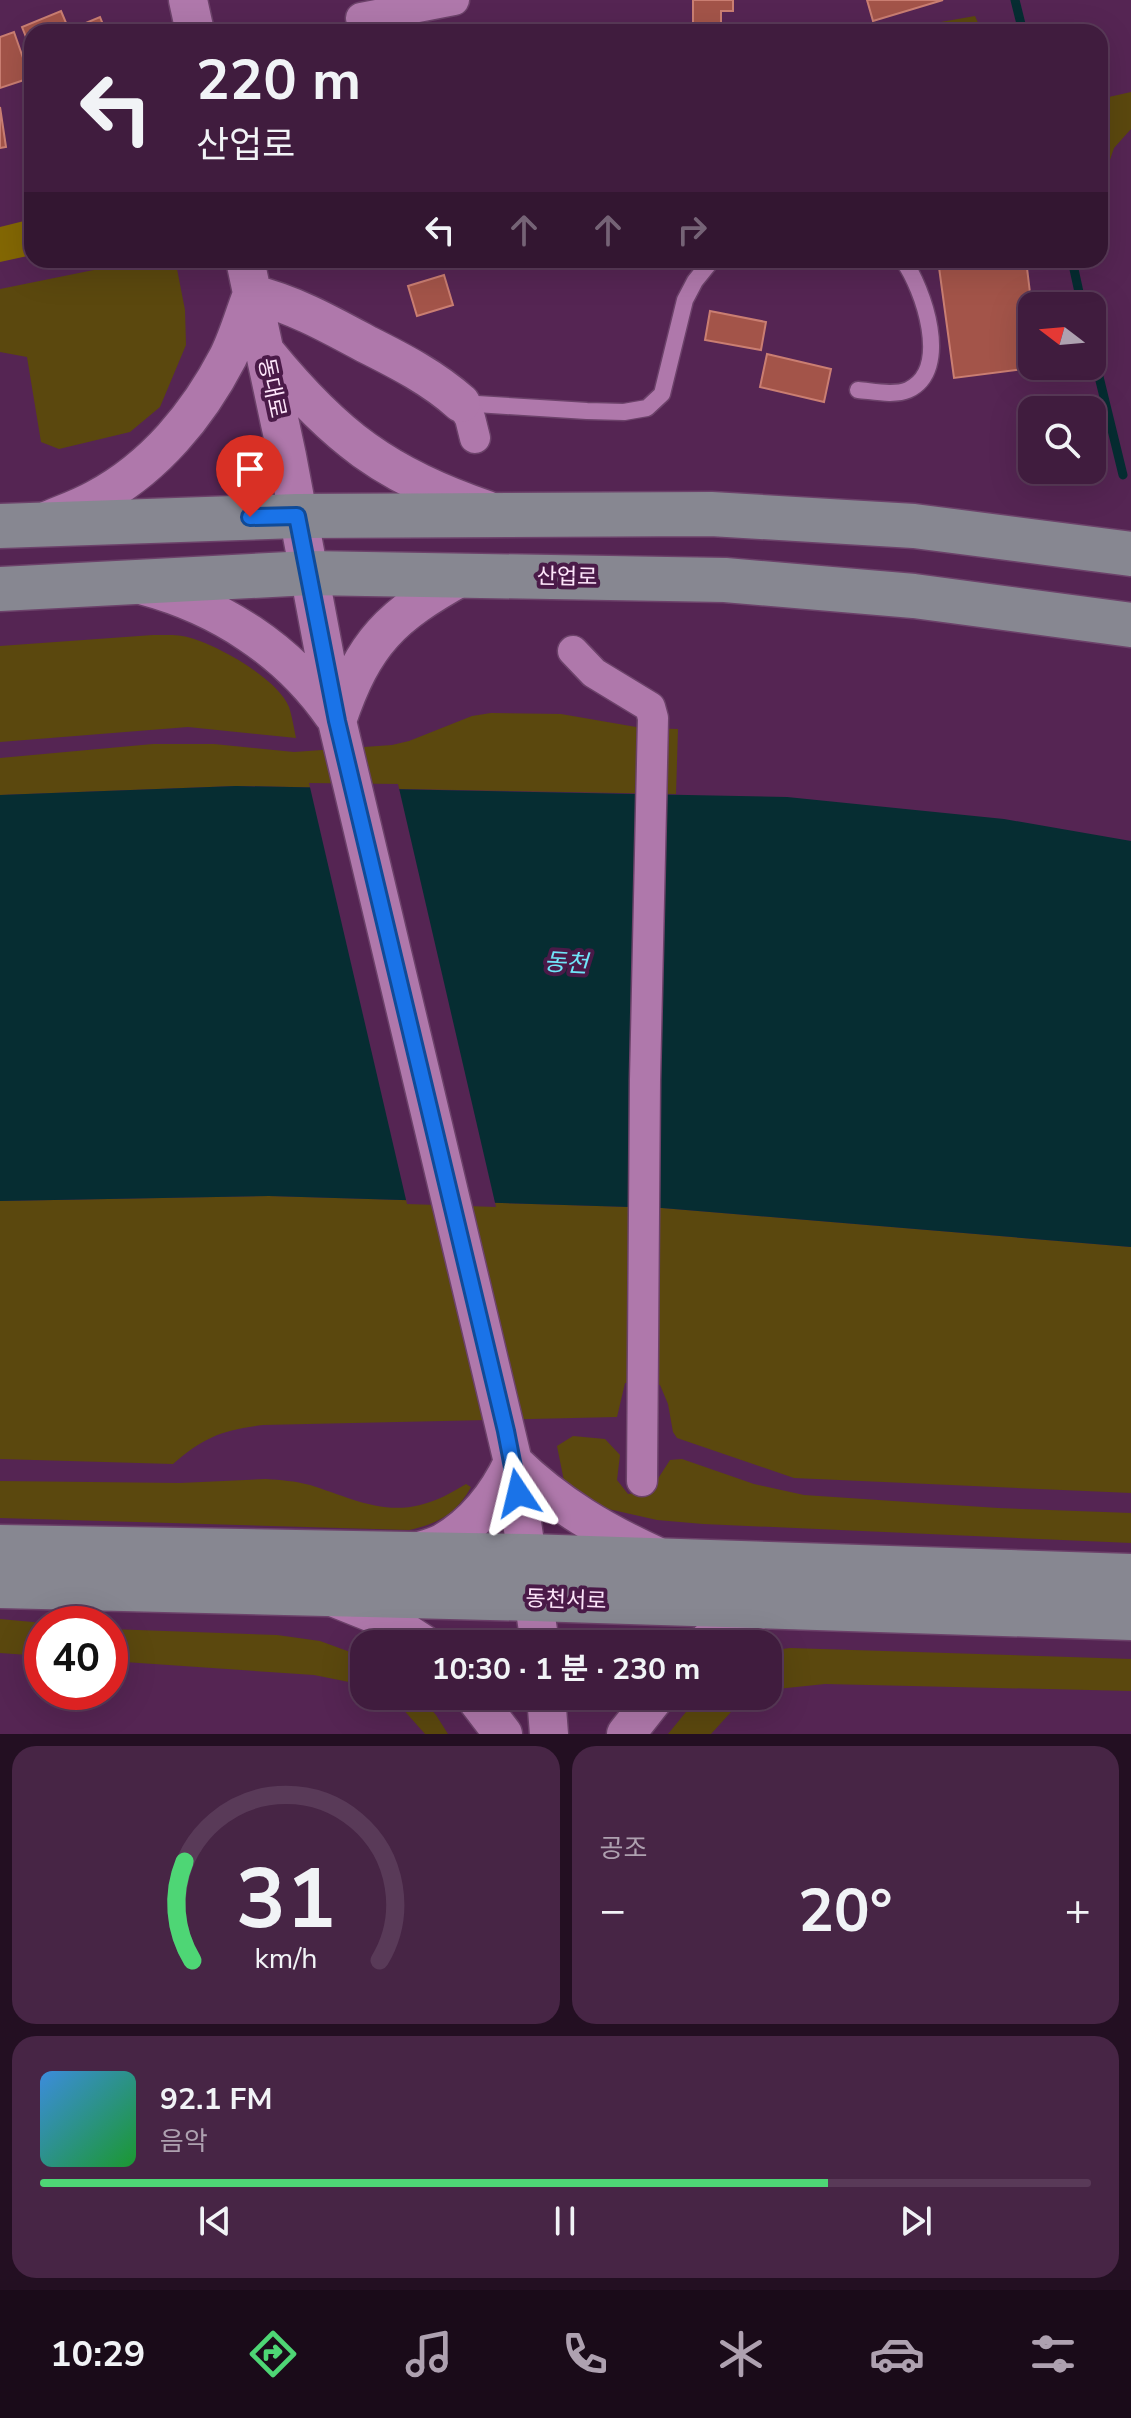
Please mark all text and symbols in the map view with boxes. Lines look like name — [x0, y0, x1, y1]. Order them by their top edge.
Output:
text: 220 m — [196, 42, 361, 119]
icon: left — [64, 56, 168, 160]
text: 산업로 — [196, 121, 295, 170]
icon: left — [418, 208, 462, 252]
icon: ahead — [502, 208, 546, 252]
icon: ahead — [586, 208, 630, 252]
icon: right — [670, 208, 714, 252]
north arrow — [1018, 292, 1106, 380]
map controls — [1018, 292, 1106, 484]
street label: 동대로 — [251, 355, 293, 421]
button: search — [1018, 396, 1106, 484]
pin — [216, 435, 284, 517]
icon: arrive — [228, 447, 272, 491]
street label: 산업로 — [536, 561, 598, 593]
water label: 동천 — [543, 946, 592, 980]
position arrow — [476, 1451, 560, 1535]
street label: 동천서로 — [525, 1584, 607, 1616]
speed limit sign: 40 — [24, 1606, 128, 1710]
text: 10:30 · 1 분 · 230 m — [432, 1649, 700, 1690]
text: 공조 — [600, 1831, 647, 1866]
text: 31 — [236, 1843, 336, 1956]
text: 20° — [798, 1870, 893, 1952]
text: − — [600, 1881, 626, 1941]
text: + — [1065, 1881, 1091, 1941]
text: km/h — [254, 1939, 317, 1978]
text: 92.1 FM — [160, 2079, 272, 2120]
text: 음악 — [160, 2124, 208, 2159]
icon: previous — [193, 2199, 237, 2243]
icon: pause — [543, 2199, 587, 2243]
icon: next — [894, 2199, 938, 2243]
icon: directions — [245, 2326, 301, 2382]
icon: music — [401, 2326, 457, 2382]
icon: phone — [557, 2326, 613, 2382]
icon: climate — [713, 2326, 769, 2382]
icon: car — [869, 2326, 925, 2382]
icon: filters — [1025, 2326, 1081, 2382]
text: 10:29 — [50, 2330, 145, 2379]

